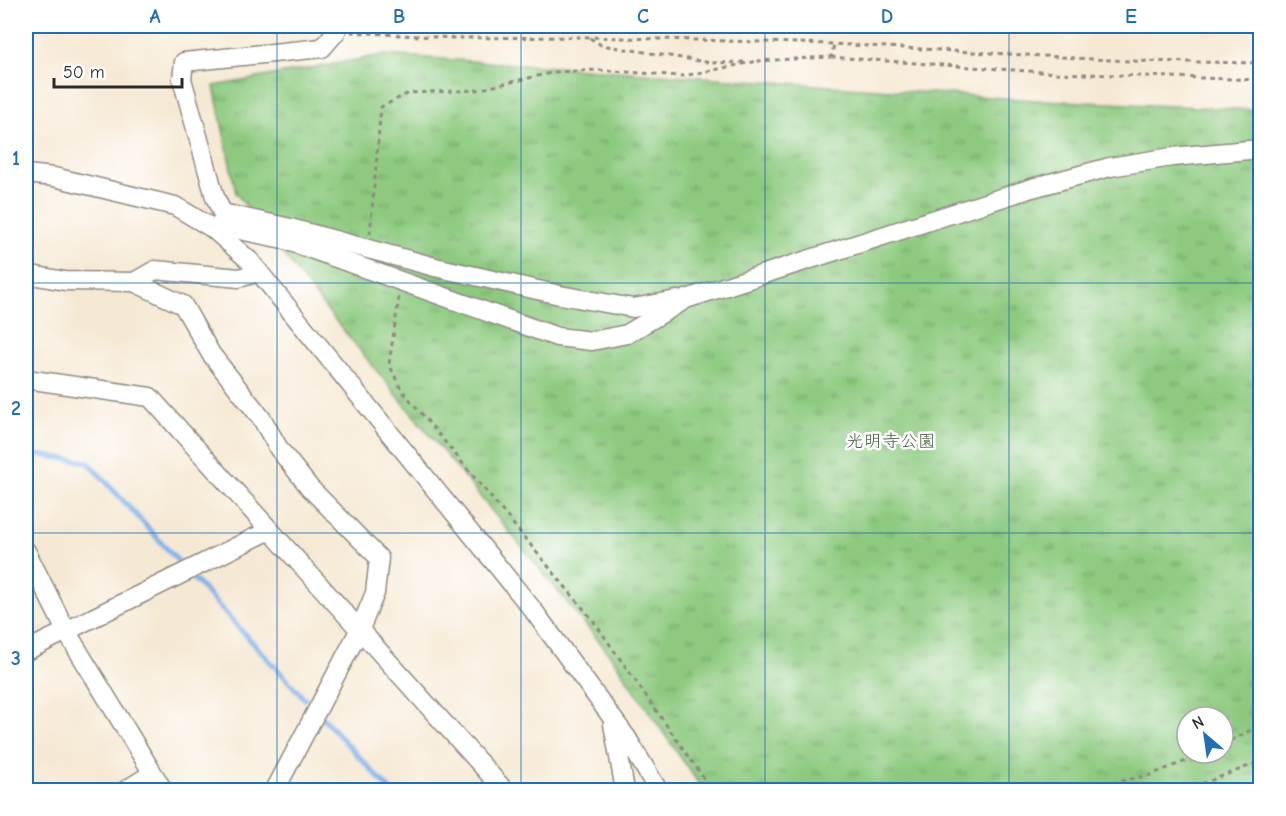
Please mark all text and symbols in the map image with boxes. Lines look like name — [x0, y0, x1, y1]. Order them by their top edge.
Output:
text: A — [149, 5, 161, 28]
text: B — [393, 5, 405, 28]
text: C — [637, 5, 649, 28]
text: D — [881, 5, 893, 28]
text: E — [1125, 5, 1137, 28]
scale bar — [54, 51, 182, 89]
text: 50 m — [63, 62, 105, 83]
text: 1 — [12, 147, 20, 170]
text: 2 — [11, 397, 21, 420]
park label: 光明寺公園 — [846, 431, 936, 452]
text: 3 — [11, 647, 21, 670]
north arrow — [1175, 705, 1235, 765]
text: N — [1189, 712, 1207, 733]

